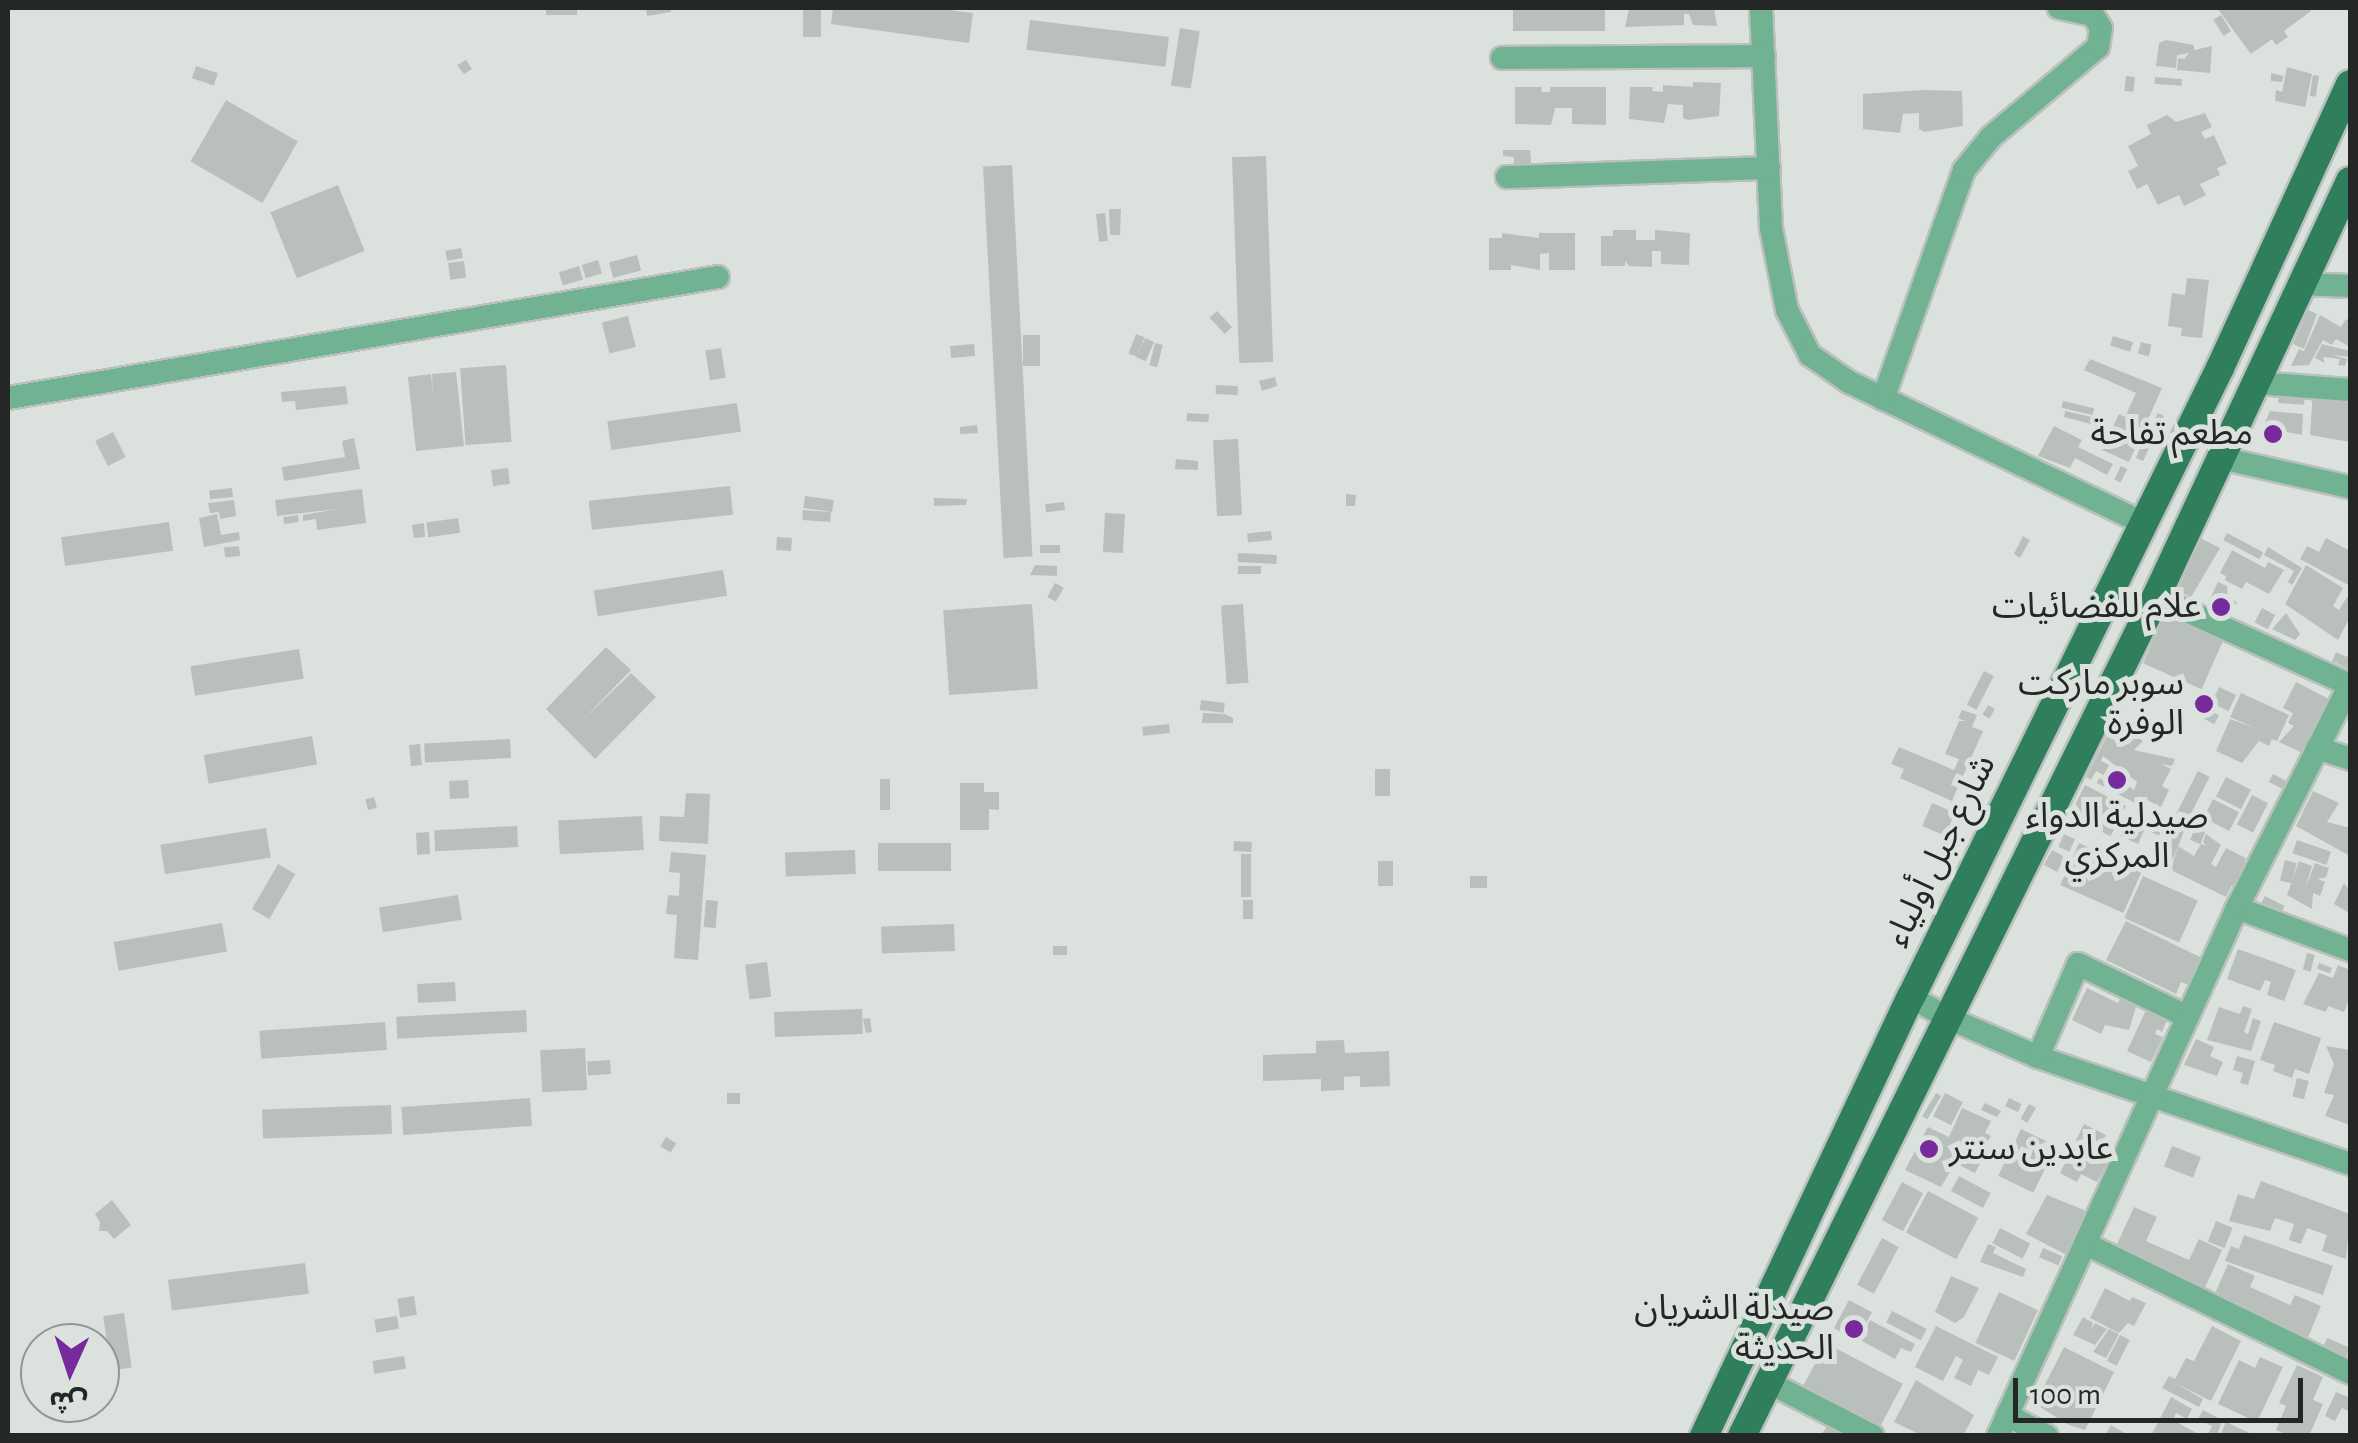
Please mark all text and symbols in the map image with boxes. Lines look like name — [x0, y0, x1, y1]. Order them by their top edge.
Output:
place label: مطعم تفاحة — [2090, 413, 2253, 455]
marker: مطعم تفاحة — [2262, 423, 2284, 445]
place label: علام للفضائيات — [1992, 586, 2201, 628]
marker: علام للفضائيات — [2210, 596, 2232, 618]
place label: سوبر ماركت الوفرة — [2018, 663, 2184, 745]
marker: سوبر ماركت الوفرة — [2193, 693, 2215, 715]
street label: شارع جبل أولياء — [1876, 748, 2006, 954]
marker: صيدلية الدواء المركزي — [2106, 769, 2128, 791]
place label: صيدلية الدواء المركزي — [2026, 796, 2208, 878]
place label: عابدين سنتر — [1949, 1128, 2113, 1170]
marker: عابدين سنتر — [1918, 1138, 1940, 1160]
place label: صيدلة الشريان الحديثة — [1634, 1288, 1834, 1370]
marker: صيدلة الشريان الحديثة — [1843, 1318, 1865, 1340]
north arrow — [20, 1323, 120, 1423]
scale bar — [2018, 1358, 2308, 1420]
text: 100 m — [2030, 1380, 2101, 1410]
text: ش — [49, 1386, 88, 1416]

